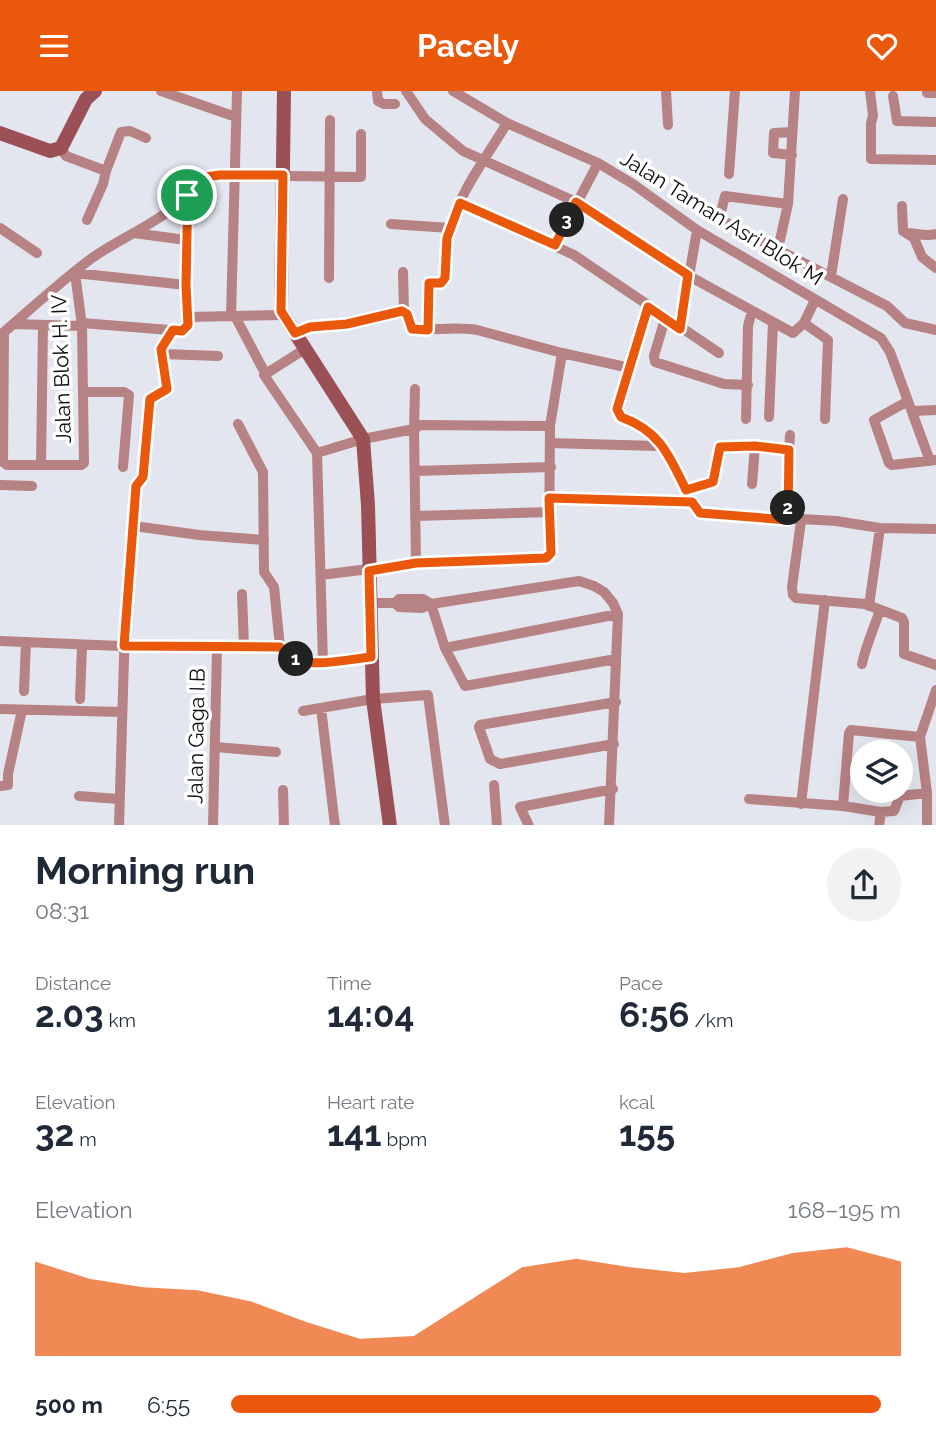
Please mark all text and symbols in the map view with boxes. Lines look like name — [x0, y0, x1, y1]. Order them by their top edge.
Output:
icon: menu — [35, 27, 73, 65]
text: Pacely — [417, 27, 519, 64]
icon: heart — [863, 27, 901, 65]
street label: Jalan Taman Asri Blok M — [616, 145, 828, 291]
pin — [157, 165, 217, 225]
icon: arrive — [168, 176, 206, 214]
pin: 3 — [550, 202, 584, 237]
text: 3 — [561, 208, 572, 230]
street label: Jalan Blok H. IV — [46, 294, 76, 444]
pin: 2 — [770, 491, 806, 525]
text: 2 — [782, 496, 793, 518]
pin: 1 — [278, 641, 314, 677]
text: 1 — [291, 647, 300, 669]
street label: Jalan Gaga I.B — [182, 668, 210, 804]
map controls — [850, 740, 913, 803]
button: layers — [850, 740, 913, 803]
text: Morning run — [35, 848, 255, 893]
button: share — [827, 848, 901, 922]
text: 08:31 — [35, 897, 89, 924]
text: Distance — [35, 972, 111, 994]
text: Time — [327, 972, 371, 994]
text: Pace — [619, 972, 663, 994]
text: 2.03 — [35, 994, 104, 1035]
text: 14:04 — [327, 994, 414, 1035]
text: 6:56 — [619, 994, 690, 1035]
text: km — [104, 1009, 136, 1031]
text: /km — [690, 1009, 733, 1031]
text: Elevation — [35, 1091, 116, 1113]
text: Heart rate — [327, 1091, 415, 1113]
text: kcal — [619, 1091, 655, 1113]
text: 32 — [35, 1113, 74, 1154]
text: 141 — [327, 1113, 382, 1154]
text: 155 — [619, 1113, 675, 1154]
text: m — [74, 1128, 97, 1150]
text: bpm — [382, 1128, 427, 1150]
text: Elevation — [35, 1196, 133, 1223]
text: 168–195 m — [788, 1196, 901, 1223]
text: 500 m — [35, 1391, 103, 1418]
text: 6:55 — [147, 1391, 190, 1418]

